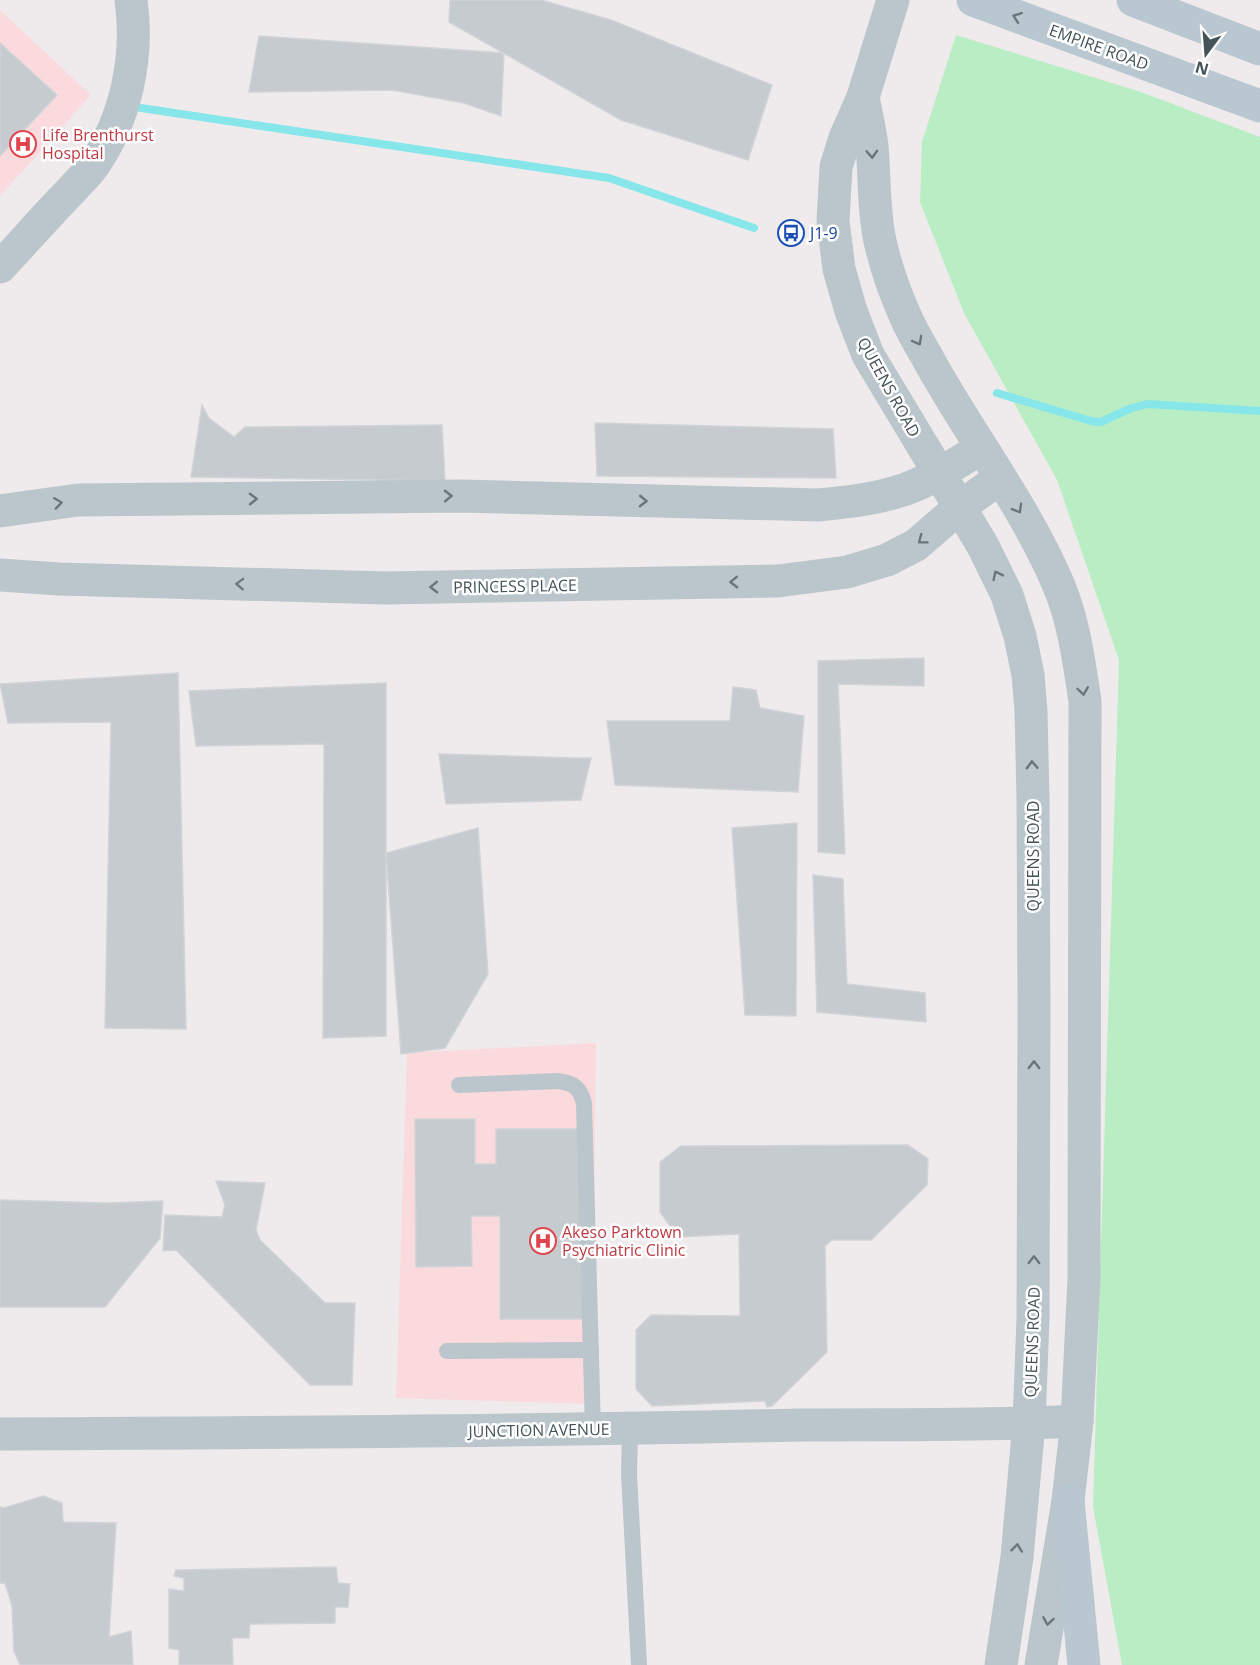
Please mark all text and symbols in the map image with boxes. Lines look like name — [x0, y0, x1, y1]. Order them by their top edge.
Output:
one-way arrow — [1012, 11, 1023, 24]
street label: EMPIRE ROAD — [1046, 19, 1152, 75]
north arrow — [1176, 24, 1236, 84]
text: N — [1193, 56, 1211, 81]
place label: Life Brenthurst Hospital — [42, 124, 154, 164]
hospital icon: Life Brenthurst Hospital — [8, 129, 38, 159]
one-way arrow — [865, 150, 878, 159]
bus stop icon: J1-9 — [776, 218, 806, 248]
place label: J1-9 — [808, 222, 838, 244]
street label: QUEENS ROAD — [852, 333, 926, 441]
one-way arrow — [911, 335, 923, 346]
one-way arrow — [443, 490, 452, 503]
one-way arrow — [248, 492, 257, 505]
one-way arrow — [638, 495, 647, 507]
one-way arrow — [53, 498, 63, 510]
one-way arrow — [1011, 503, 1023, 513]
one-way arrow — [917, 533, 928, 544]
one-way arrow — [993, 571, 1005, 582]
street label: PRINCESS PLACE — [453, 574, 577, 598]
one-way arrow — [730, 576, 739, 588]
one-way arrow — [235, 578, 244, 590]
one-way arrow — [430, 581, 439, 593]
one-way arrow — [1077, 686, 1089, 695]
one-way arrow — [1026, 760, 1038, 769]
street label: QUEENS ROAD — [1022, 801, 1044, 911]
one-way arrow — [1028, 1060, 1040, 1069]
place label: Akeso Parktown Psychiatric Clinic — [562, 1221, 686, 1261]
hospital icon: Akeso Parktown Psychiatric Clinic — [528, 1226, 558, 1256]
one-way arrow — [1028, 1255, 1040, 1264]
street label: QUEENS ROAD — [1019, 1286, 1045, 1398]
street label: JUNCTION AVENUE — [466, 1418, 610, 1442]
one-way arrow — [1010, 1544, 1023, 1553]
one-way arrow — [1042, 1615, 1055, 1625]

